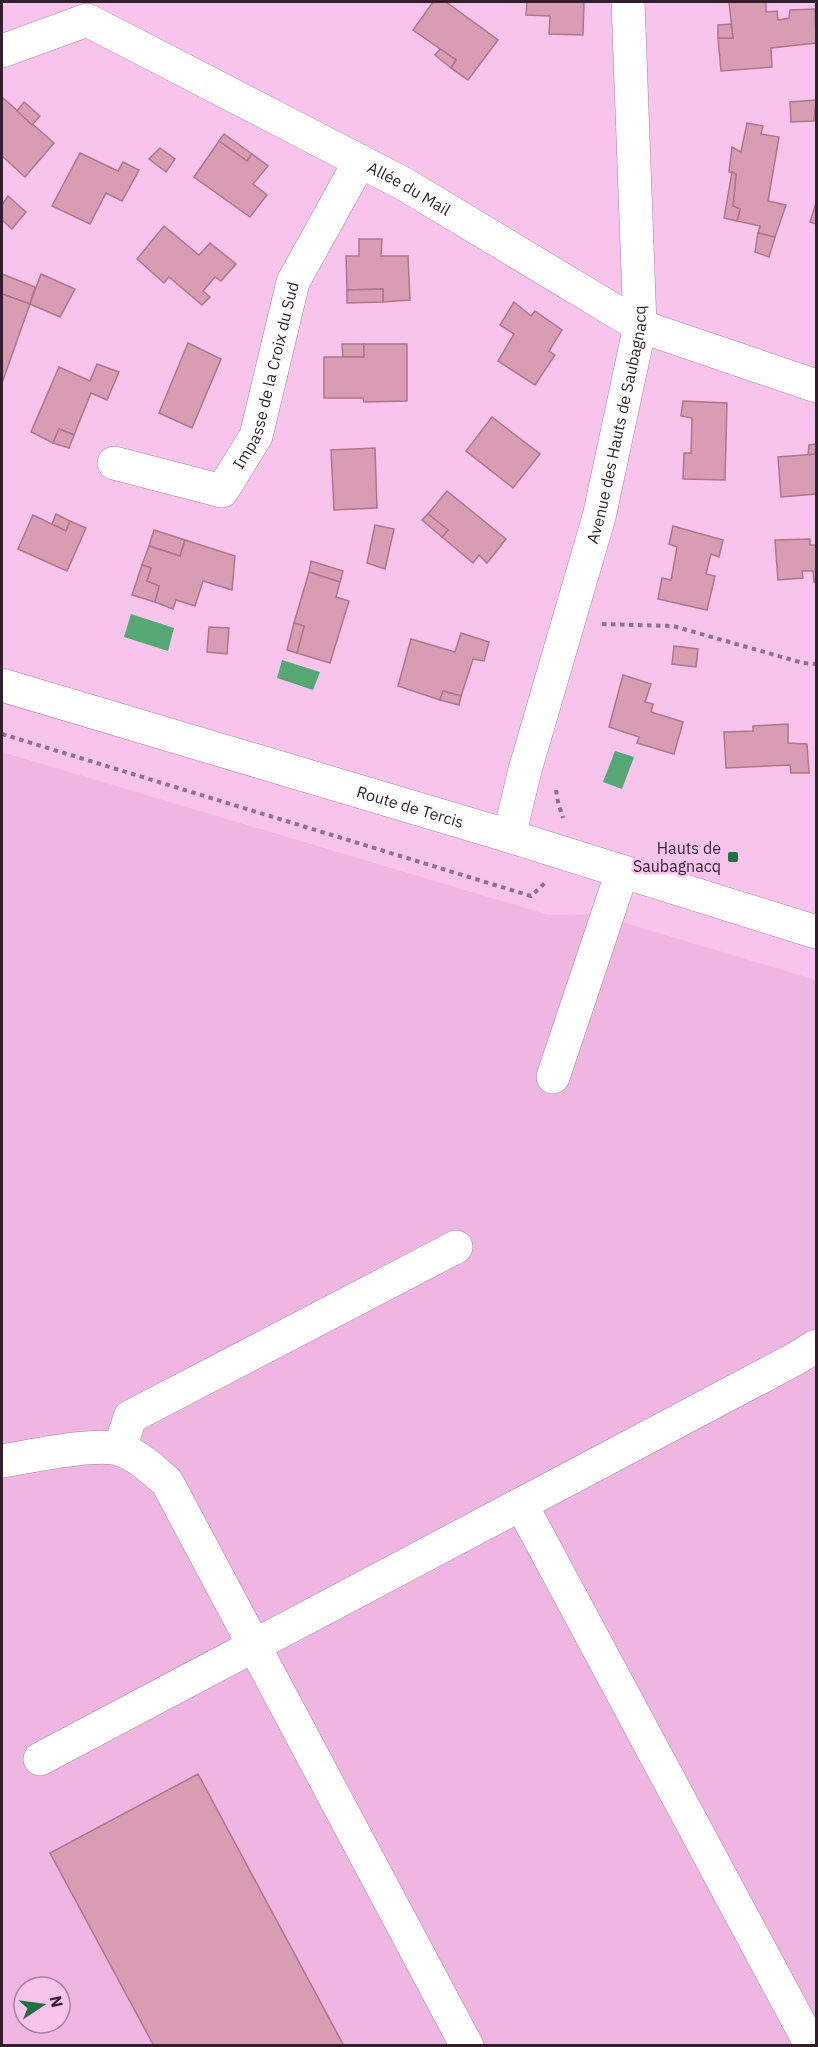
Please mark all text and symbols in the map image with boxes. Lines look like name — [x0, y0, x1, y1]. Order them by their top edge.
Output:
street label: Allée du Mail — [364, 157, 454, 220]
street label: Impasse de la Croix du Sud — [228, 280, 303, 473]
street label: Avenue des Hauts de Saubagnacq — [582, 305, 651, 546]
street label: Route de Tercis — [354, 781, 466, 832]
place label: Hauts de Saubagnacq — [633, 838, 721, 876]
marker: Hauts de Saubagnacq — [726, 850, 740, 864]
north arrow — [12, 1975, 72, 2035]
text: N — [46, 1994, 68, 2010]

